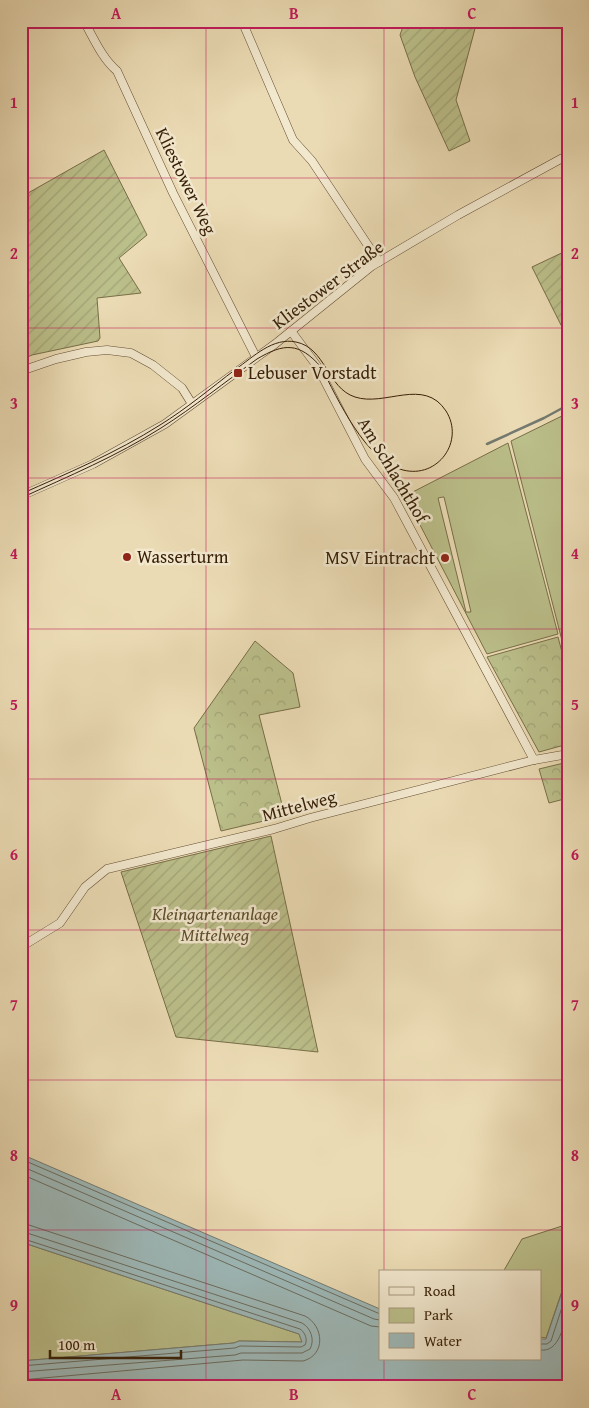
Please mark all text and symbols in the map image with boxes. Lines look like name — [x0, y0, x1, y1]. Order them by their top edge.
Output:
text: A — [111, 1, 122, 25]
text: B — [289, 1, 299, 25]
text: C — [467, 1, 477, 25]
text: 1 — [10, 90, 18, 114]
text: 1 — [571, 90, 579, 114]
street label: Kliestower Weg — [149, 123, 224, 239]
street label: Kliestower Straße — [266, 234, 389, 336]
text: 2 — [10, 241, 18, 265]
text: 2 — [571, 241, 579, 265]
place label: Lebuser Vorstadt — [248, 359, 377, 386]
marker: Lebuser Vorstadt — [232, 367, 244, 379]
text: 3 — [10, 391, 18, 415]
text: 3 — [571, 391, 579, 415]
street label: Am Schlachthof — [351, 412, 437, 530]
text: 4 — [10, 541, 18, 565]
text: 4 — [571, 541, 579, 565]
place label: Wasserturm — [137, 543, 229, 570]
place label: MSV Eintracht — [325, 544, 436, 571]
marker: Wasserturm — [121, 551, 133, 563]
marker: MSV Eintracht — [439, 552, 451, 564]
text: 5 — [10, 692, 18, 716]
text: 5 — [571, 692, 579, 716]
street label: Mittelweg — [259, 783, 339, 828]
text: 6 — [10, 842, 18, 866]
text: 6 — [571, 842, 579, 866]
park label: Kleingartenanlage Mittelweg — [151, 900, 278, 948]
text: 7 — [10, 992, 18, 1016]
text: 7 — [571, 992, 579, 1016]
text: 8 — [10, 1143, 18, 1167]
text: 8 — [571, 1143, 579, 1167]
legend — [379, 1270, 542, 1360]
text: Road — [424, 1280, 455, 1301]
text: 9 — [10, 1293, 18, 1317]
text: 9 — [571, 1293, 579, 1317]
text: Park — [424, 1304, 453, 1325]
scale bar — [50, 1328, 181, 1360]
text: Water — [424, 1330, 462, 1351]
text: 100 m — [58, 1334, 96, 1355]
text: A — [111, 1382, 122, 1406]
text: B — [289, 1382, 299, 1406]
text: C — [467, 1382, 477, 1406]

